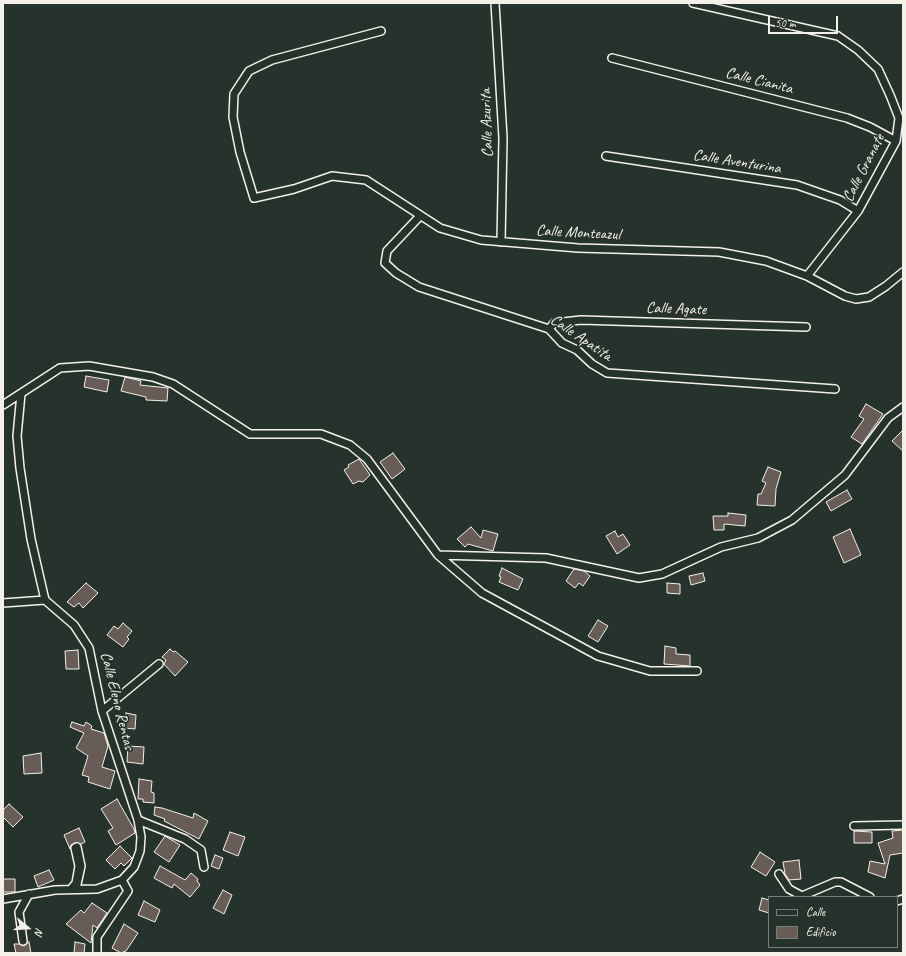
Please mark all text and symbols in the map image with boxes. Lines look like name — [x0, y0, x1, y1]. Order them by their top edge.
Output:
scale bar — [770, 8, 840, 34]
text: 50 m — [775, 15, 795, 31]
street label: Calle Cianita — [723, 63, 795, 99]
street label: Calle Azurita — [476, 88, 498, 158]
street label: Calle Granate — [839, 131, 889, 205]
street label: Calle Aventurina — [692, 146, 782, 178]
street label: Calle Monteazul — [535, 221, 621, 245]
street label: Calle Agate — [646, 298, 706, 320]
street label: Calle Apatita — [547, 310, 615, 366]
street label: Calle Eleno Rentas — [96, 650, 138, 752]
legend — [768, 896, 898, 948]
text: Calle — [806, 904, 825, 920]
north arrow — [8, 908, 48, 948]
text: Edificio — [806, 924, 836, 940]
text: N — [32, 926, 47, 937]

